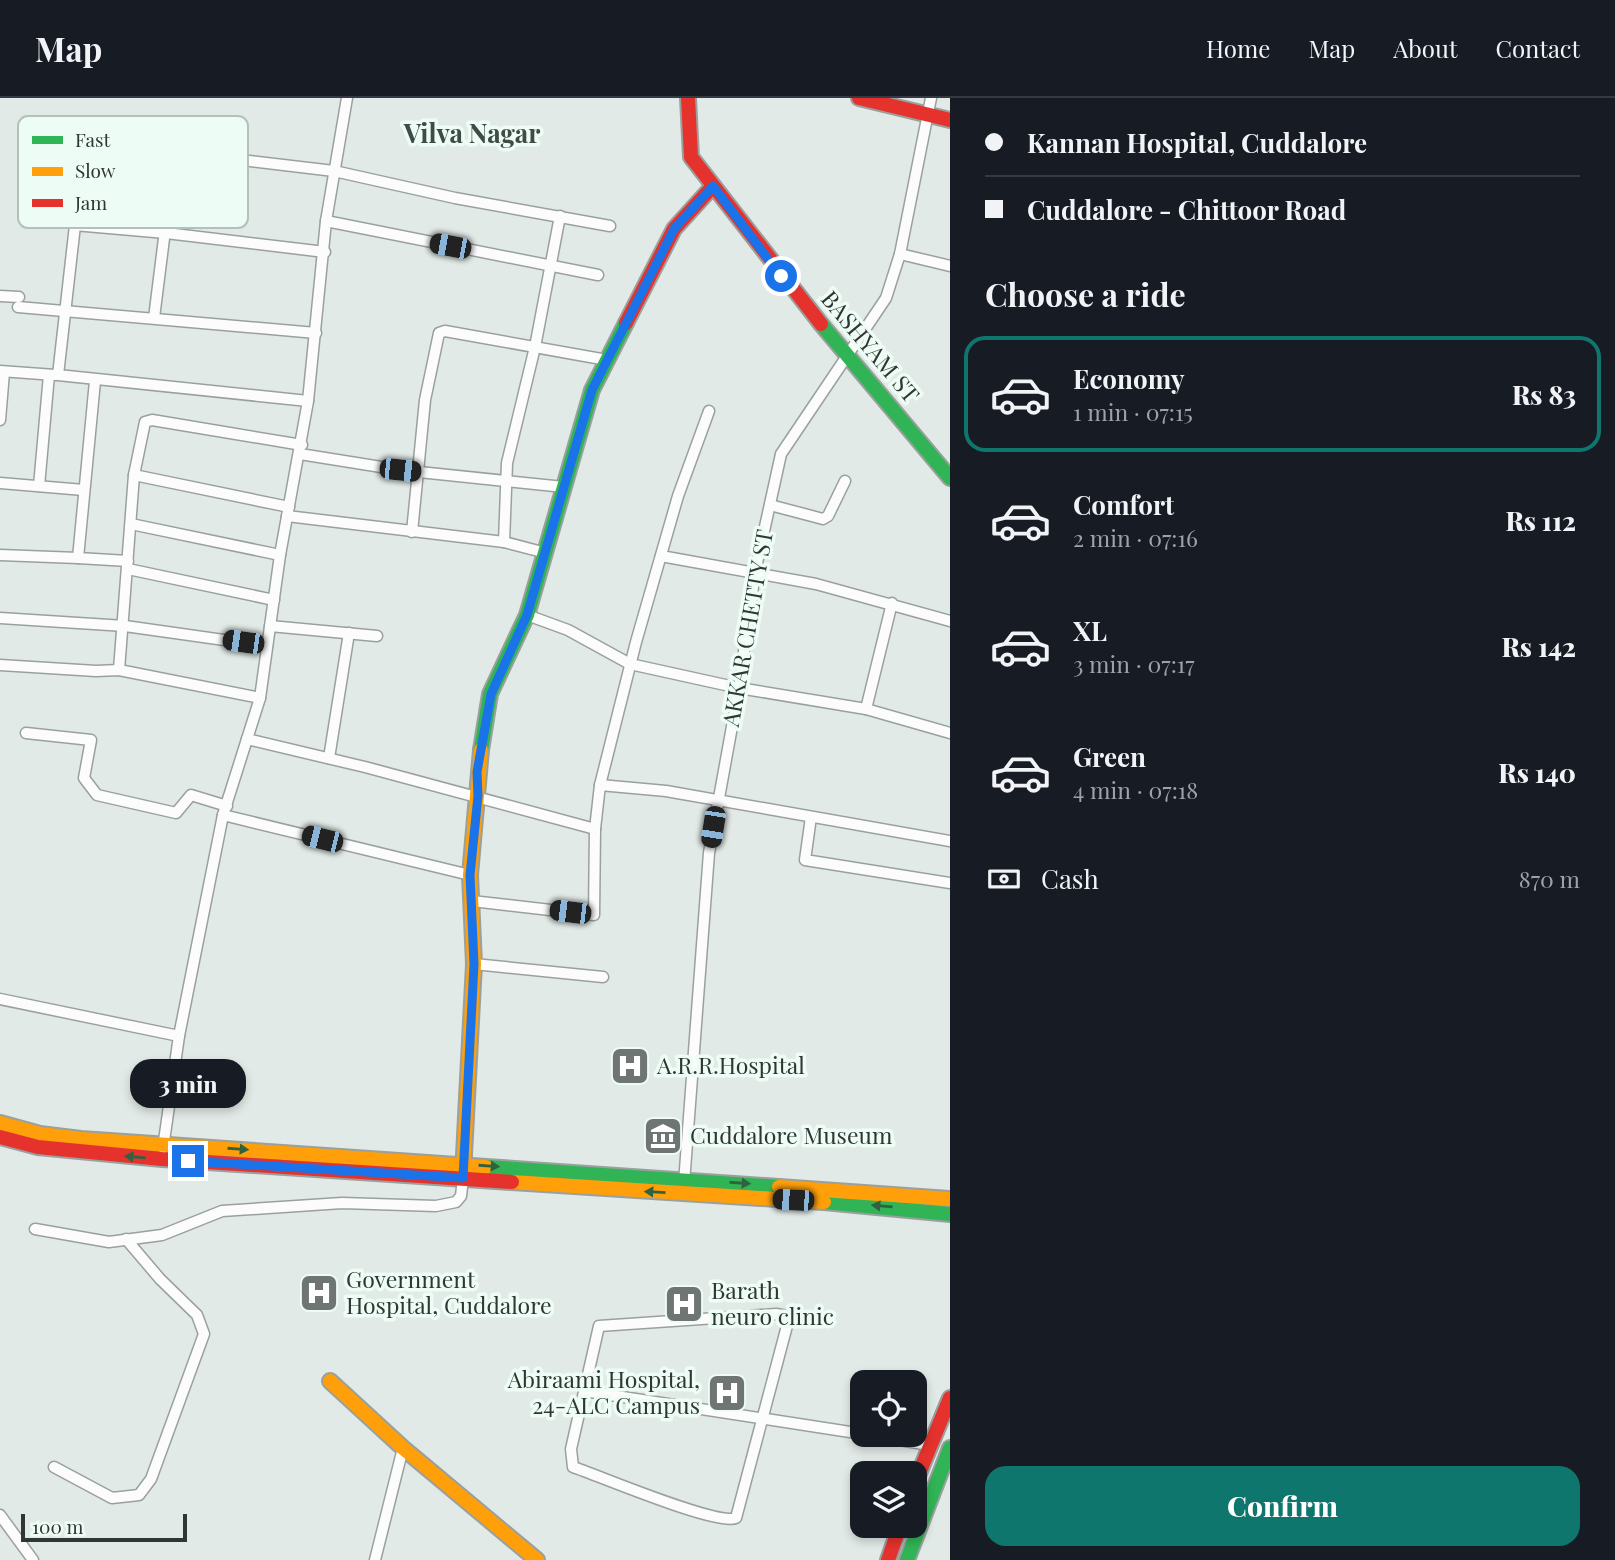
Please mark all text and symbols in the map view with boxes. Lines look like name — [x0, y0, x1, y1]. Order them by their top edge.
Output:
text: Map — [35, 26, 102, 70]
text: Home — [1206, 32, 1270, 64]
text: Map — [1308, 32, 1355, 64]
text: About — [1393, 32, 1457, 64]
text: Contact — [1495, 32, 1580, 64]
district label: Vilva Nagar — [403, 115, 540, 150]
legend — [18, 116, 248, 228]
text: Kannan Hospital, Cuddalore — [1027, 125, 1367, 160]
text: Fast — [75, 126, 111, 152]
text: Slow — [75, 157, 116, 183]
text: Jam — [74, 189, 107, 215]
text: Cuddalore - Chittoor Road — [1027, 192, 1346, 227]
car — [428, 232, 473, 260]
route start — [765, 260, 797, 292]
text: Choose a ride — [985, 272, 1186, 315]
street label: BASHYAM ST — [815, 283, 927, 409]
text: Economy — [1073, 361, 1184, 396]
icon: car — [989, 363, 1052, 426]
text: Rs 83 — [1512, 377, 1576, 412]
text: 1 min · 07:15 — [1073, 396, 1193, 427]
car — [379, 457, 422, 483]
text: Comfort — [1073, 487, 1174, 522]
icon: car — [989, 489, 1052, 552]
text: Rs 112 — [1505, 503, 1576, 538]
text: 2 min · 07:16 — [1073, 522, 1198, 553]
street label: AKKAR CHETTY ST — [714, 527, 779, 730]
text: XL — [1073, 613, 1107, 648]
icon: car — [989, 615, 1052, 678]
car — [221, 629, 266, 655]
text: Rs 142 — [1501, 629, 1576, 664]
text: 3 min · 07:17 — [1073, 648, 1195, 679]
text: Green — [1073, 739, 1146, 774]
icon: car — [989, 741, 1052, 804]
text: Rs 140 — [1498, 755, 1576, 790]
text: 4 min · 07:18 — [1073, 774, 1198, 805]
car — [700, 805, 727, 849]
car — [300, 824, 345, 854]
icon: cash — [985, 860, 1023, 898]
text: Cash — [1041, 861, 1099, 896]
text: 870 m — [1519, 863, 1580, 894]
car — [548, 899, 593, 925]
hospital icon: A.R.R.Hospital — [609, 1045, 651, 1087]
place label: A.R.R.Hospital — [656, 1049, 805, 1080]
callout: 3 min — [130, 1060, 246, 1108]
text: 3 min — [158, 1068, 218, 1099]
museum icon: Cuddalore Museum — [642, 1115, 684, 1157]
place label: Cuddalore Museum — [690, 1119, 893, 1150]
one-way arrow — [227, 1144, 249, 1155]
route end — [172, 1145, 204, 1177]
one-way arrow — [124, 1151, 146, 1162]
one-way arrow — [478, 1161, 500, 1172]
one-way arrow — [730, 1178, 752, 1189]
one-way arrow — [644, 1186, 666, 1197]
car — [772, 1188, 815, 1212]
one-way arrow — [871, 1200, 893, 1211]
place label: Government Hospital, Cuddalore — [346, 1263, 552, 1320]
hospital icon: Government Hospital, Cuddalore — [298, 1272, 340, 1314]
place label: Barath neuro clinic — [711, 1274, 834, 1331]
hospital icon: Barath neuro clinic — [663, 1283, 705, 1325]
place label: Abiraami Hospital, 24-ALC Campus — [507, 1363, 700, 1420]
map controls — [850, 1370, 927, 1538]
button: locate — [850, 1370, 927, 1447]
hospital icon: Abiraami Hospital, 24-ALC Campus — [706, 1372, 748, 1414]
button: layers — [850, 1461, 927, 1538]
button: Confirm — [985, 1466, 1580, 1546]
scale bar — [21, 1511, 187, 1543]
text: 100 m — [32, 1513, 83, 1539]

